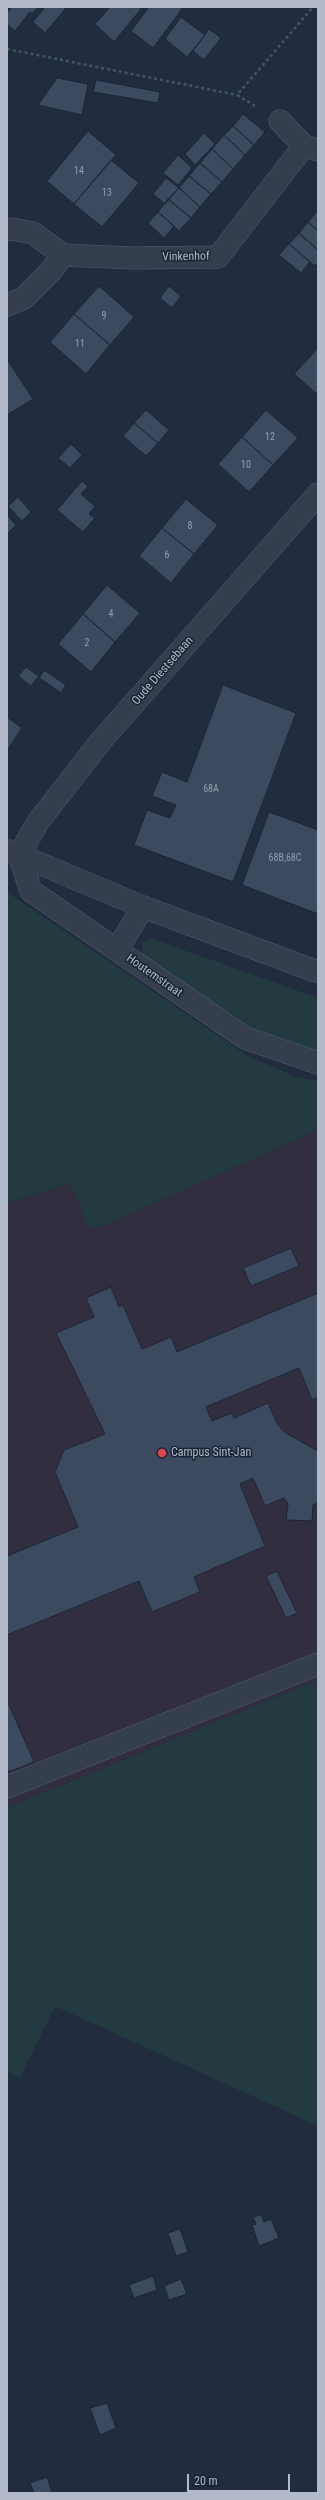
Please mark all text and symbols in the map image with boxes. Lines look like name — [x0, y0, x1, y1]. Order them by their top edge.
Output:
house number: 14 — [74, 165, 84, 177]
house number: 13 — [102, 187, 112, 199]
street label: Vinkenhof — [162, 249, 210, 265]
house number: 9 — [102, 310, 106, 322]
house number: 11 — [75, 338, 85, 350]
house number: 12 — [265, 431, 275, 443]
house number: 10 — [241, 459, 251, 471]
house number: 8 — [188, 520, 192, 532]
house number: 6 — [165, 549, 169, 561]
house number: 4 — [109, 608, 113, 620]
street label: Oude Diestsebaan — [129, 634, 197, 708]
house number: 2 — [85, 637, 89, 649]
house number: 68A — [203, 783, 219, 795]
house number: 68B,68C — [269, 852, 301, 864]
street label: Houtemstraat — [123, 951, 185, 1001]
place label: Campus Sint-Jan — [171, 1446, 251, 1460]
marker: Campus Sint-Jan — [156, 1447, 168, 1459]
scale bar — [189, 2466, 292, 2492]
text: 20 m — [194, 2474, 218, 2488]

